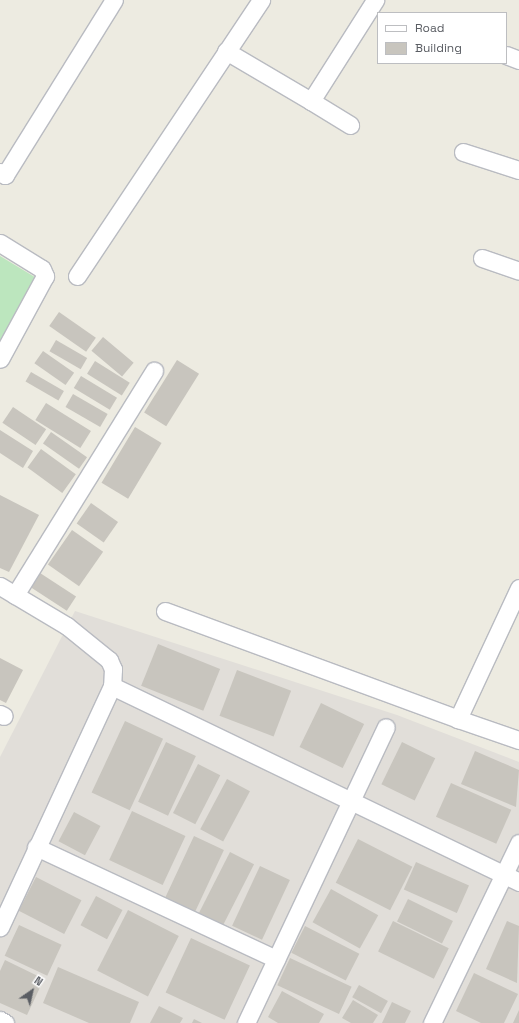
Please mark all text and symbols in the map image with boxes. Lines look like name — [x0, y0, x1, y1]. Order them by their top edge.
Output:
legend — [377, 12, 507, 64]
text: Road — [415, 20, 444, 36]
text: Building — [415, 40, 462, 56]
north arrow — [12, 971, 52, 1011]
text: N — [32, 973, 46, 989]

